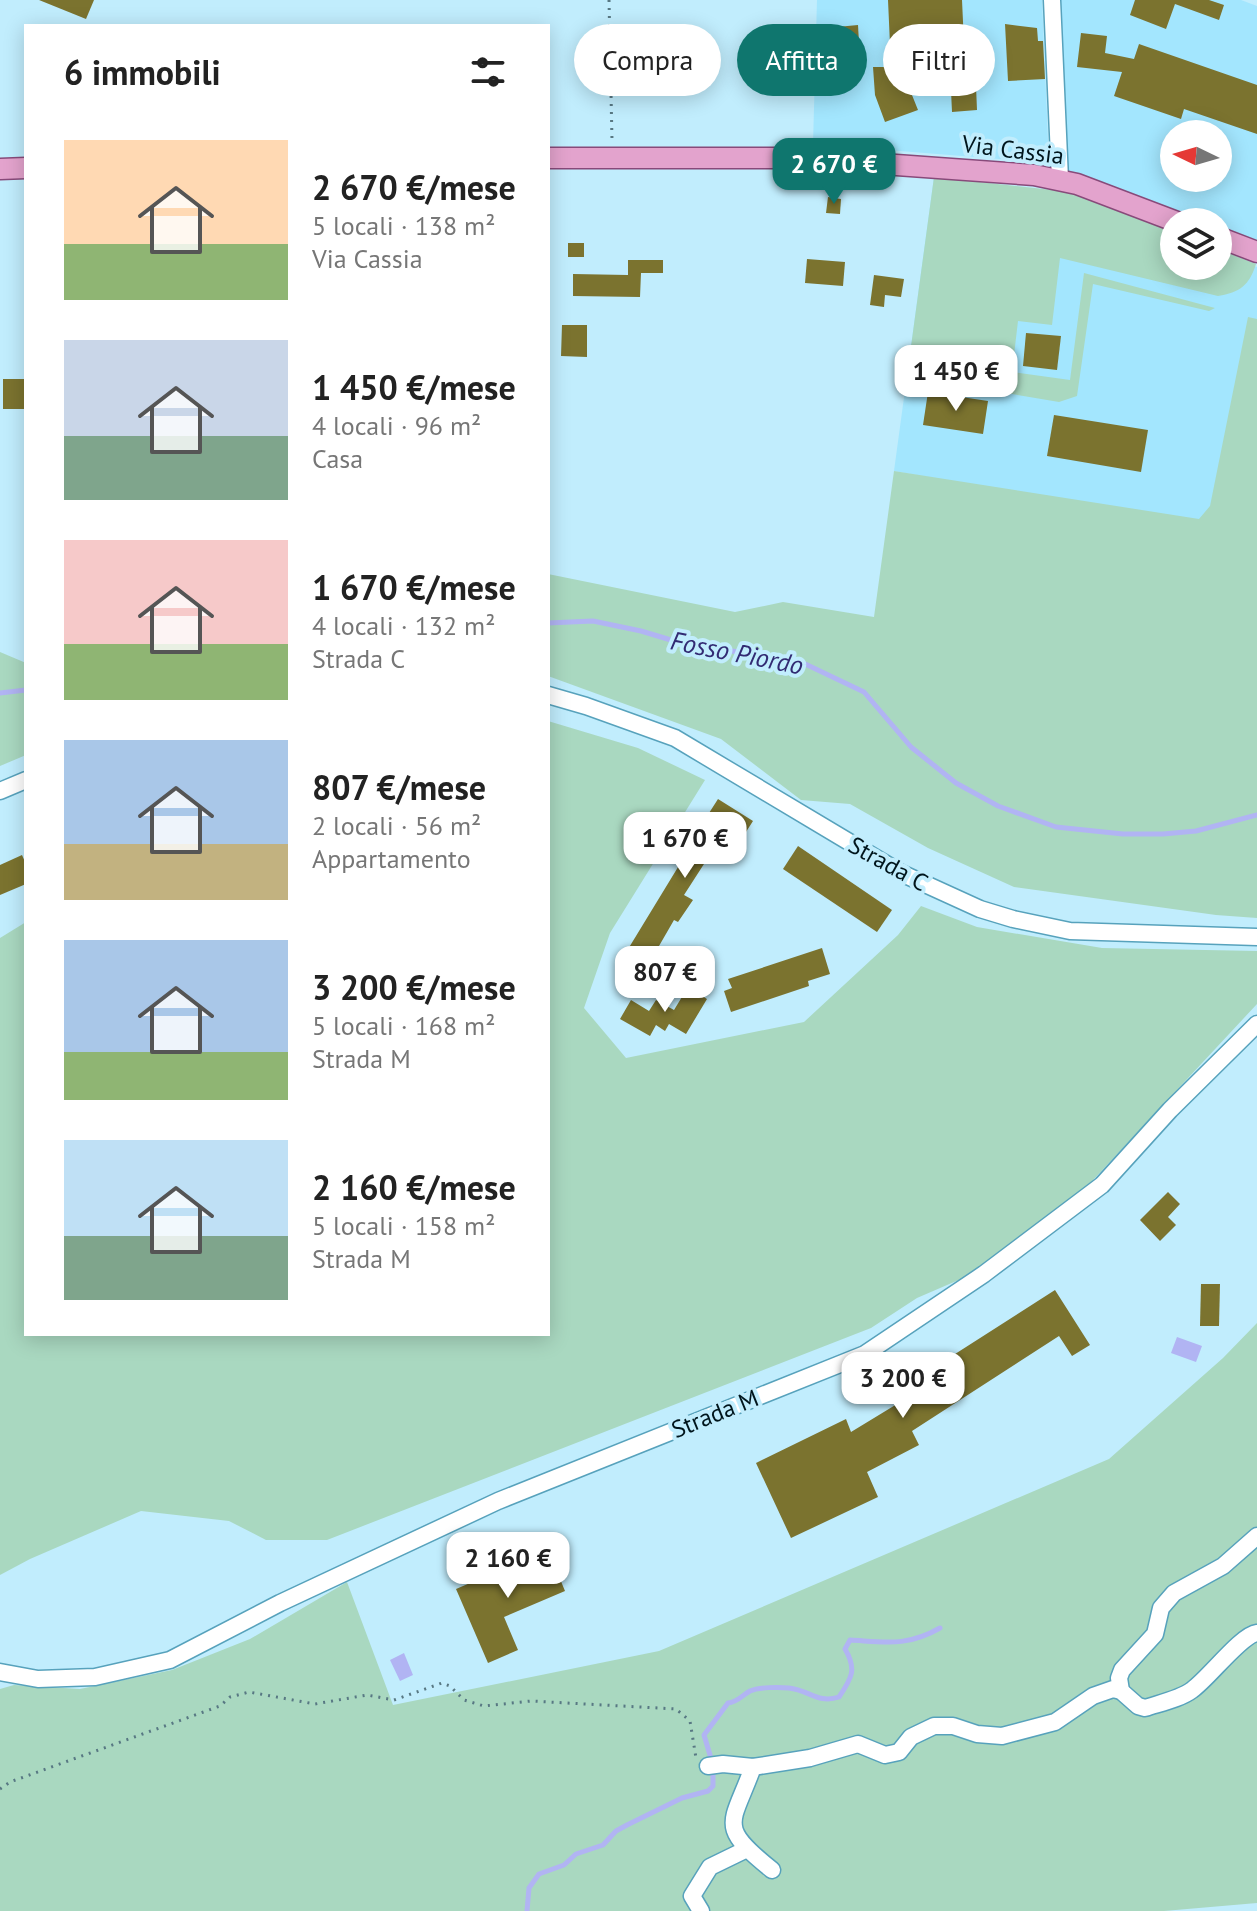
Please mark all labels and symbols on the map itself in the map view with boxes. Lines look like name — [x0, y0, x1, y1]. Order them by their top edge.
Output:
north arrow — [1160, 120, 1232, 192]
street label: Via Cassia — [959, 128, 1066, 171]
pin: 2 670 € — [760, 138, 908, 206]
pin: 1 450 € — [882, 345, 1030, 413]
water label: Fosso Piordo — [668, 623, 806, 682]
pin: 1 670 € — [611, 812, 759, 880]
street label: Strada C — [843, 829, 933, 898]
pin: 807 € — [609, 946, 721, 1014]
pin: 3 200 € — [829, 1352, 977, 1420]
street label: Strada M — [667, 1382, 763, 1445]
pin: 2 160 € — [434, 1532, 582, 1600]

